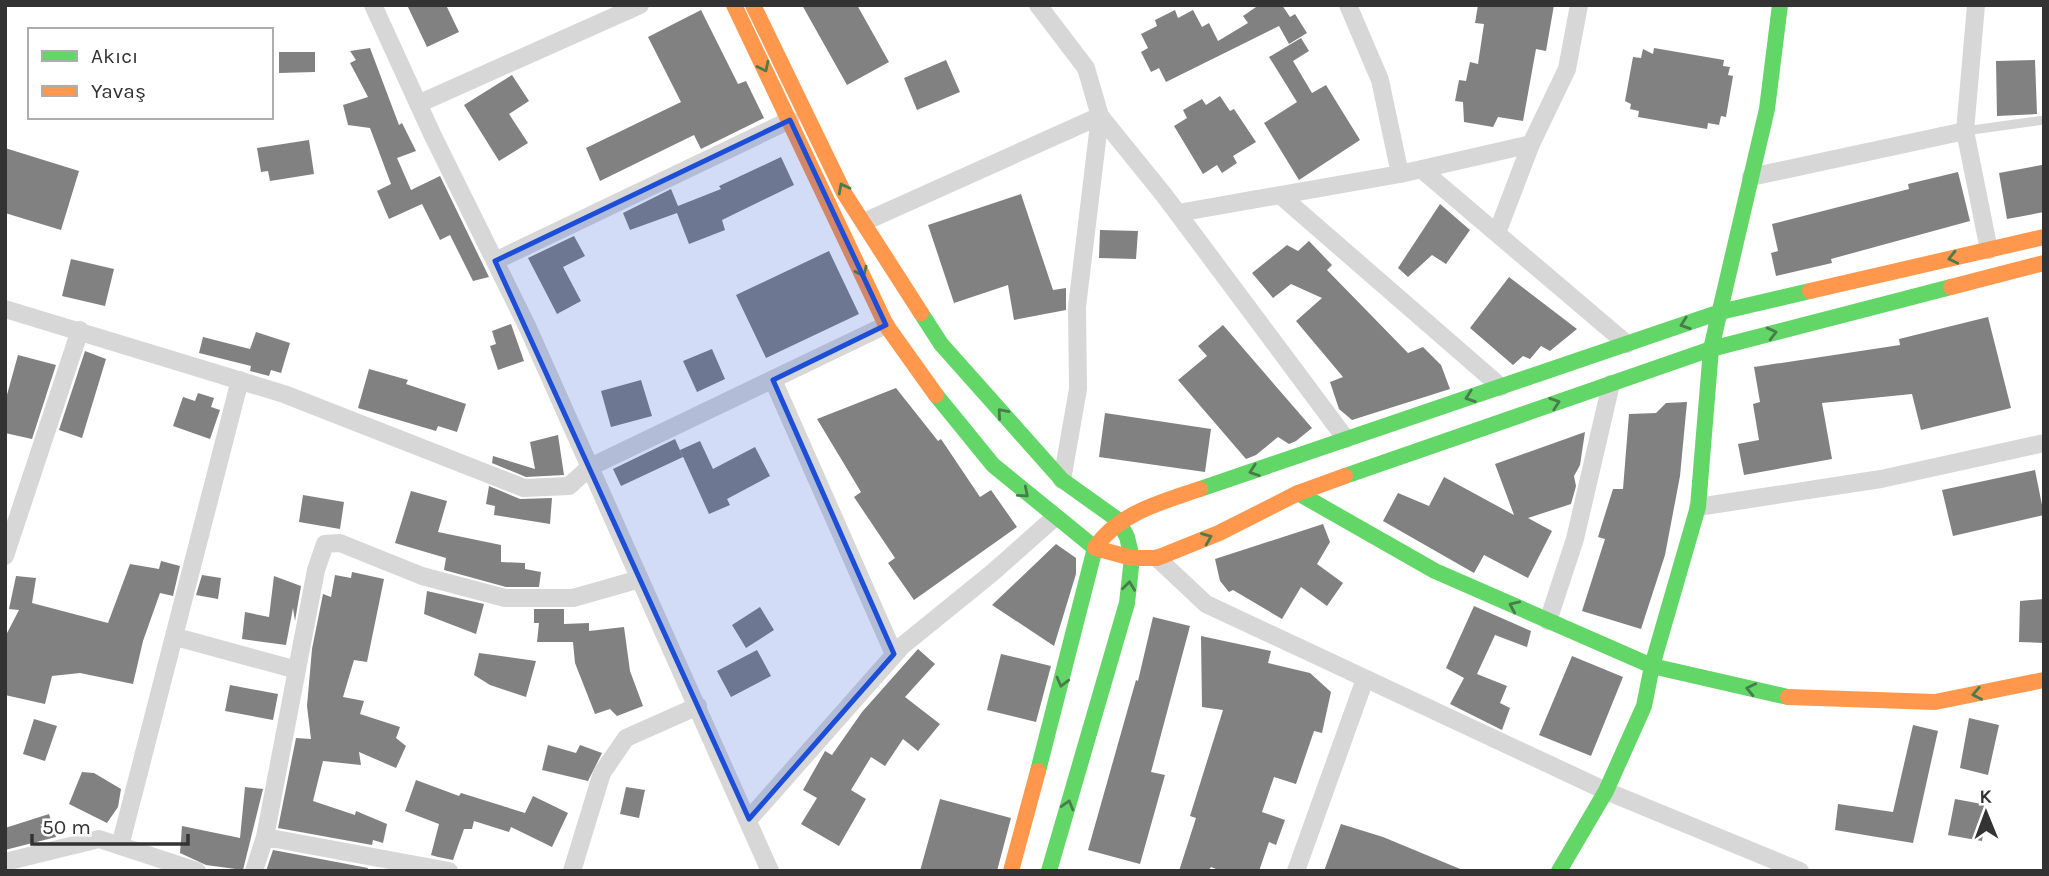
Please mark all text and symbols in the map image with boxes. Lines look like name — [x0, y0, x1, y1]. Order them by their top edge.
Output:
legend — [28, 28, 273, 119]
text: Akıcı — [91, 44, 138, 68]
one-way arrow — [755, 60, 769, 72]
text: Yavaş — [91, 79, 146, 103]
one-way arrow — [838, 183, 851, 196]
one-way arrow — [1947, 250, 1959, 264]
one-way arrow — [854, 265, 868, 277]
one-way arrow — [1679, 316, 1692, 330]
one-way arrow — [1766, 327, 1778, 341]
one-way arrow — [1464, 389, 1476, 403]
one-way arrow — [1549, 397, 1561, 411]
one-way arrow — [998, 408, 1011, 421]
one-way arrow — [1249, 463, 1261, 477]
one-way arrow — [1016, 485, 1029, 497]
one-way arrow — [1200, 533, 1212, 547]
one-way arrow — [1122, 580, 1137, 592]
one-way arrow — [1509, 600, 1522, 614]
one-way arrow — [1056, 676, 1070, 688]
one-way arrow — [1745, 683, 1757, 697]
one-way arrow — [1971, 685, 1983, 700]
north arrow — [1951, 778, 2021, 848]
text: K — [1979, 786, 1993, 808]
one-way arrow — [1060, 799, 1075, 811]
scale bar — [32, 802, 187, 846]
text: 50 m — [42, 815, 91, 839]

